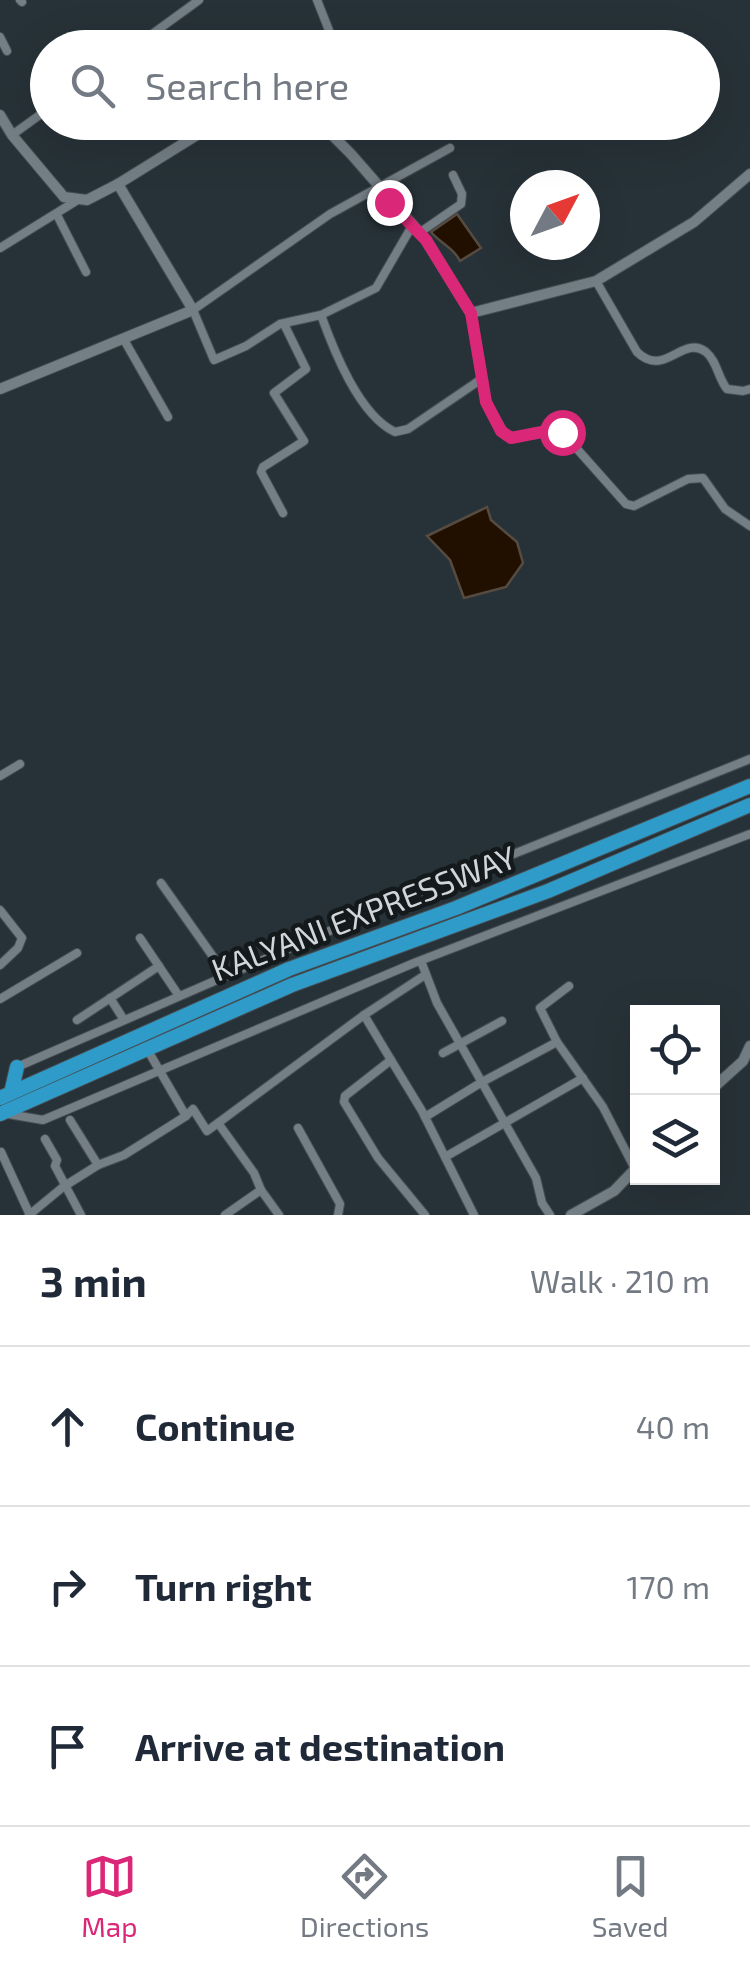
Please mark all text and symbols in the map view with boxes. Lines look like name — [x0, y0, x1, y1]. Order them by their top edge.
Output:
search box — [30, 30, 720, 140]
icon: search — [65, 58, 120, 113]
text: Search here — [145, 62, 349, 108]
north arrow — [510, 170, 600, 260]
route end — [367, 180, 413, 226]
route start — [540, 410, 586, 456]
street label: KALYANI EXPRESSWAY — [206, 837, 521, 988]
map controls — [630, 1005, 720, 1185]
button: locate — [630, 1005, 720, 1095]
button: layers — [630, 1095, 720, 1185]
text: 3 min — [40, 1255, 147, 1305]
text: Walk · 210 m — [530, 1261, 710, 1299]
icon: ahead — [40, 1399, 95, 1454]
text: Continue — [135, 1403, 295, 1449]
text: 40 m — [636, 1407, 710, 1445]
icon: right — [40, 1559, 95, 1614]
text: Turn right — [135, 1563, 312, 1609]
text: 170 m — [626, 1567, 710, 1605]
icon: arrive — [40, 1719, 95, 1774]
text: Arrive at destination — [135, 1723, 505, 1769]
tab: Map — [81, 1849, 137, 1943]
tab: Directions — [300, 1849, 429, 1943]
tab: Saved — [592, 1849, 669, 1943]

